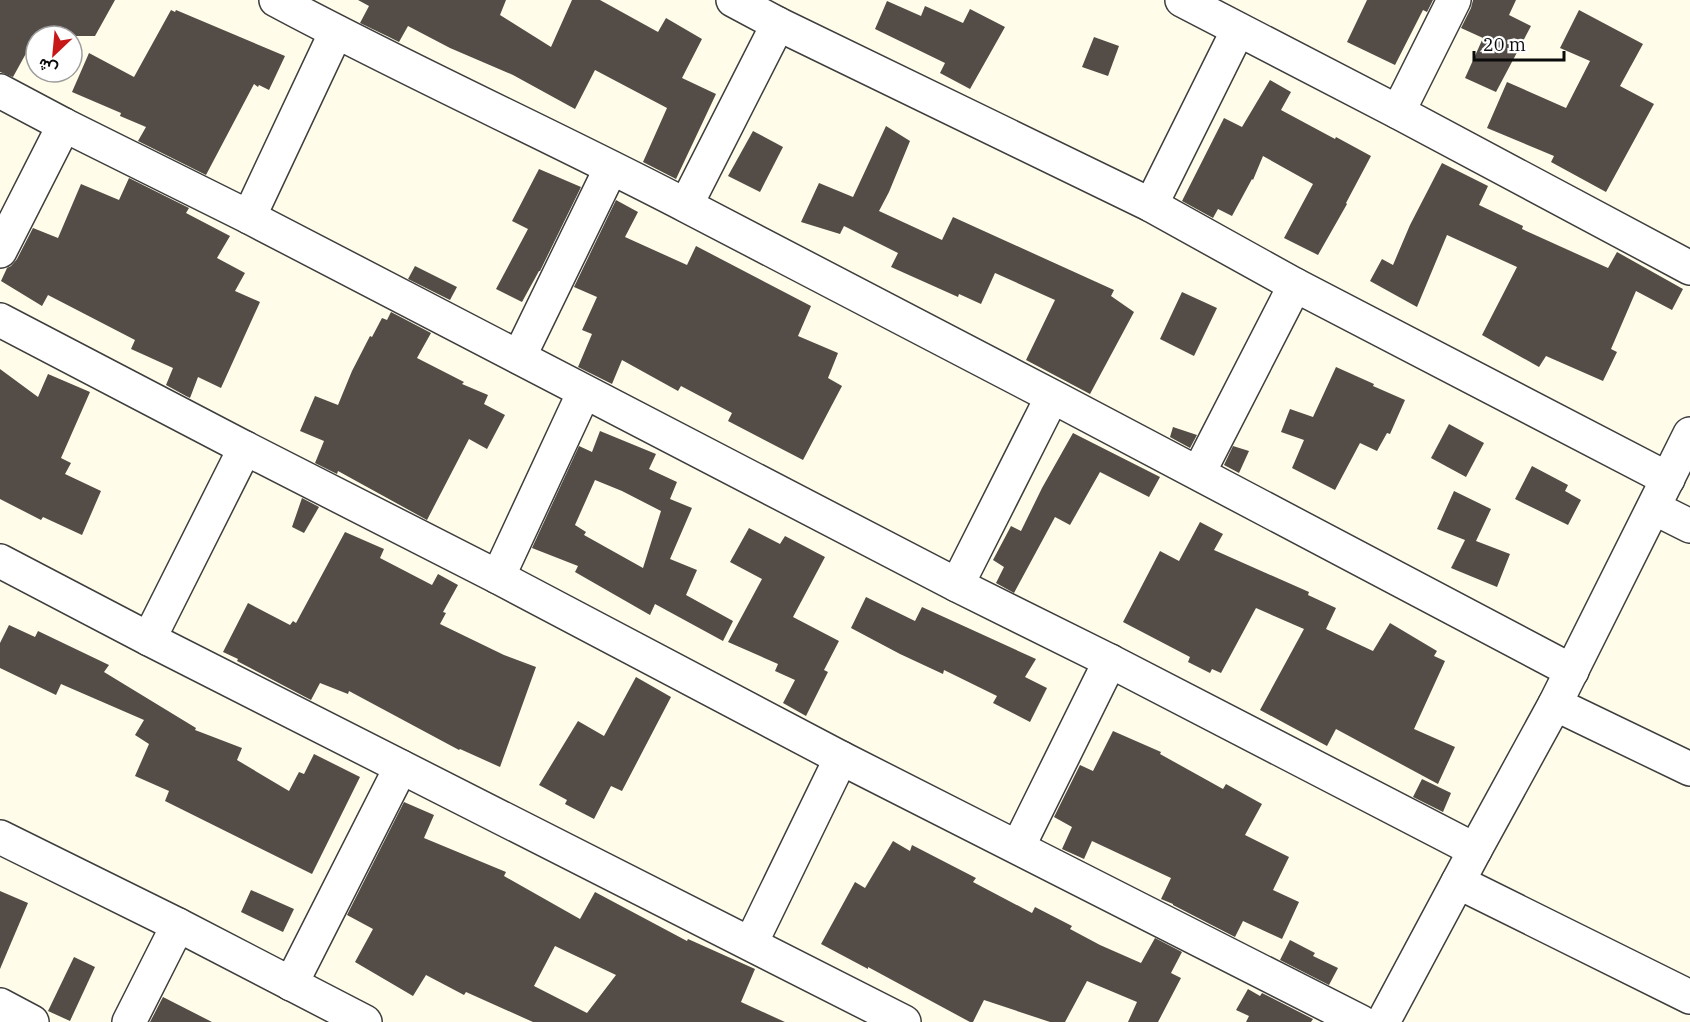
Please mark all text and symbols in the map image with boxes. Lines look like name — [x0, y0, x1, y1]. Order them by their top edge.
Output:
north arrow — [24, 24, 84, 84]
scale bar — [1474, 24, 1564, 62]
text: 20 m — [1483, 33, 1526, 56]
text: ش — [34, 54, 60, 81]

